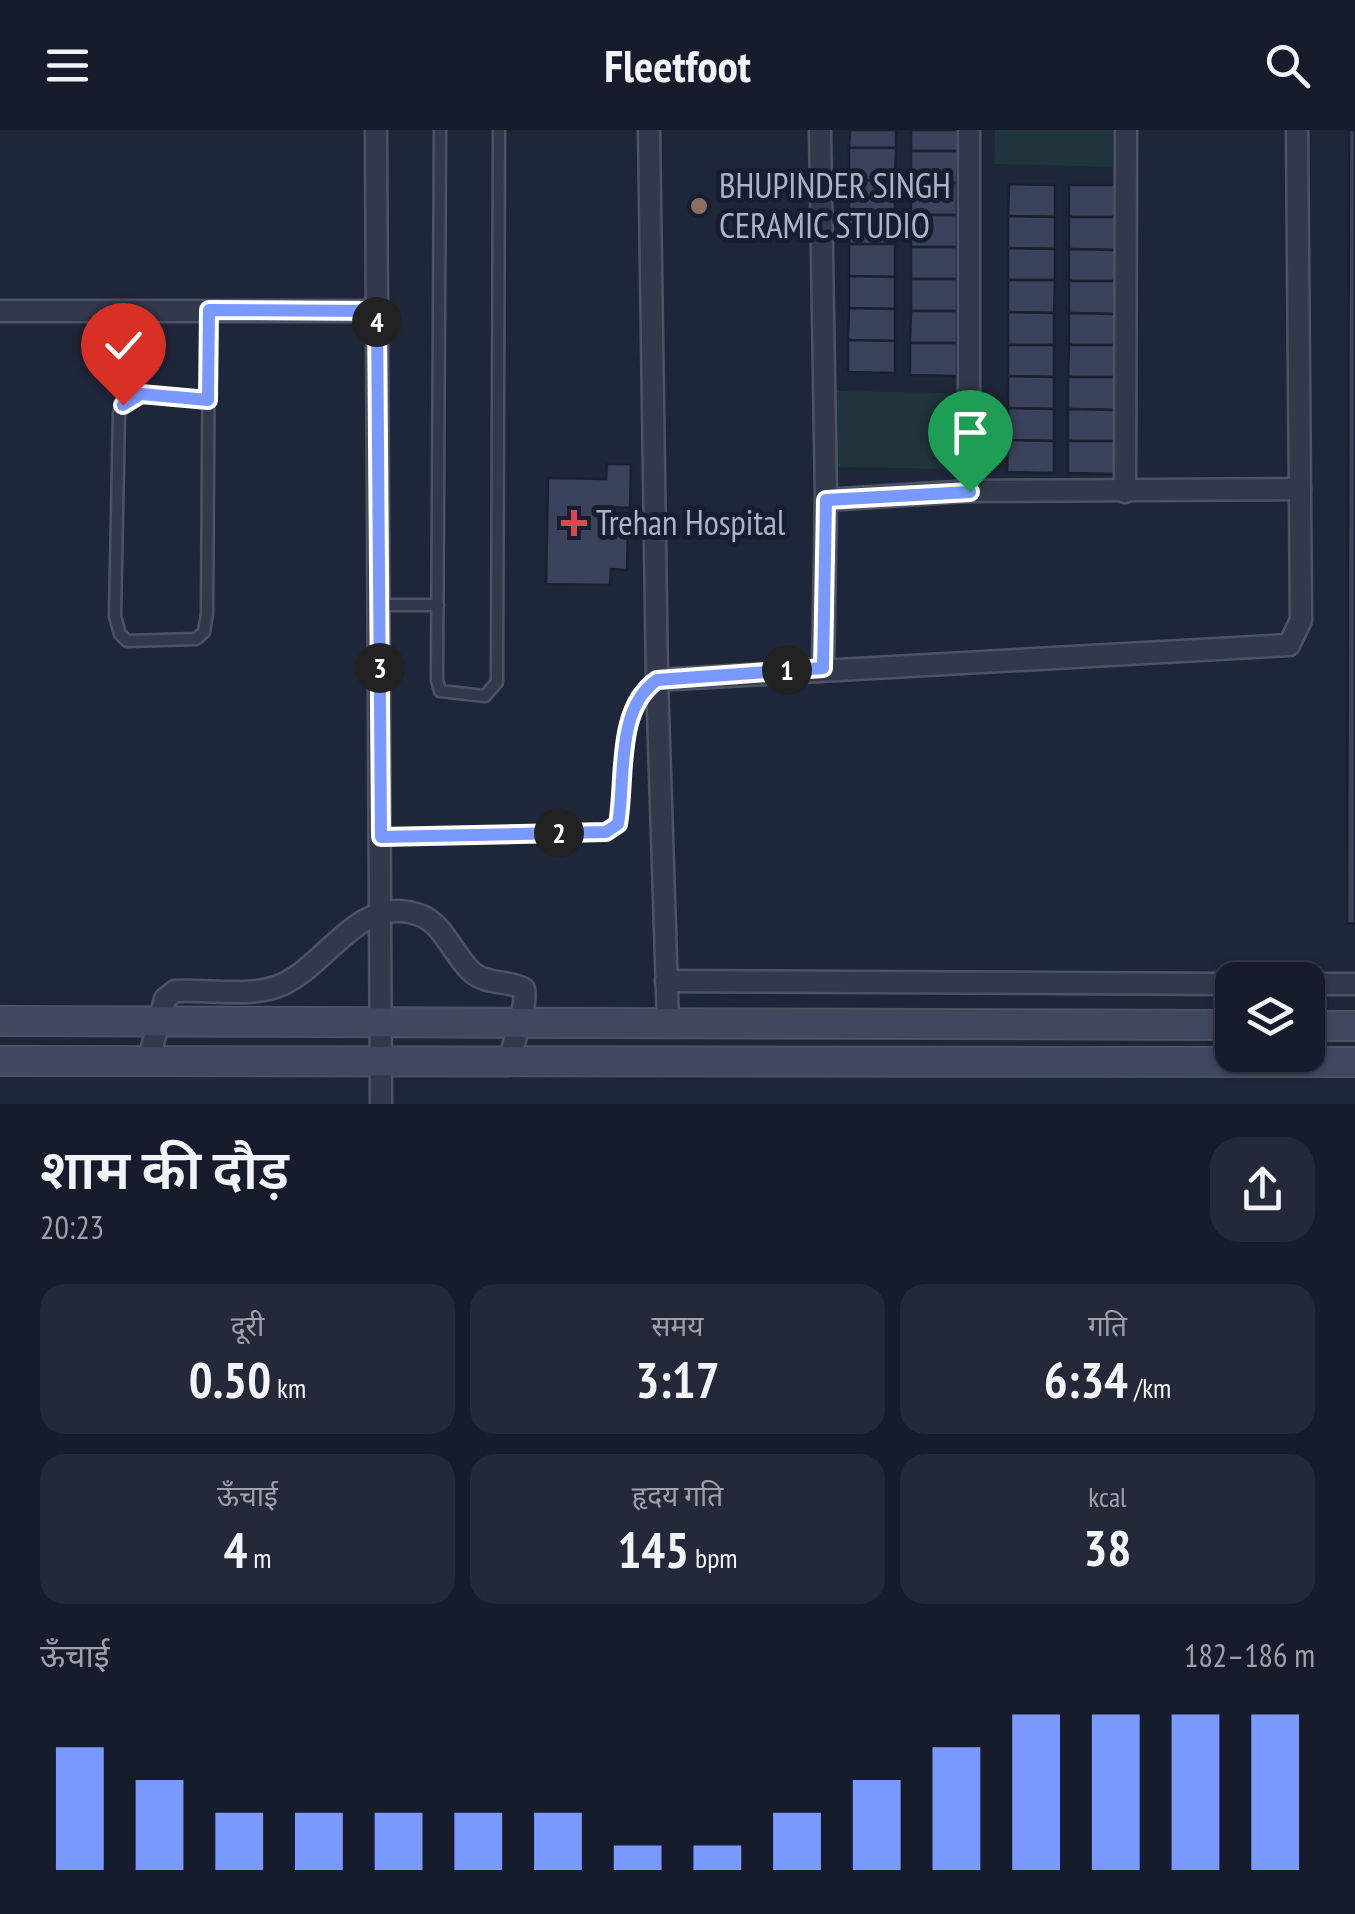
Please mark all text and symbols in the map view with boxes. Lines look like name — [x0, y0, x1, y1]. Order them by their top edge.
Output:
text: Fleetfoot — [604, 36, 751, 94]
icon: menu — [40, 38, 95, 93]
icon: search — [1260, 38, 1315, 93]
place label: BHUPINDER SINGH CERAMIC STUDIO — [719, 162, 951, 248]
marker: BHUPINDER SINGH CERAMIC STUDIO — [688, 195, 710, 217]
pin: 4 — [352, 297, 402, 347]
pin — [81, 303, 166, 406]
text: 4 — [370, 303, 384, 340]
icon: check — [96, 318, 151, 373]
pin — [928, 390, 1013, 493]
icon: arrive — [943, 405, 998, 460]
place label: Trehan Hospital — [596, 499, 785, 545]
marker: Trehan Hospital — [561, 510, 587, 536]
pin: 3 — [355, 643, 405, 693]
pin: 1 — [762, 645, 812, 695]
text: 3 — [373, 649, 387, 686]
text: 1 — [780, 651, 794, 688]
pin: 2 — [534, 808, 584, 858]
text: 2 — [552, 814, 566, 851]
map controls — [1215, 962, 1325, 1072]
button: layers — [1215, 962, 1325, 1072]
text: शाम की दौड़ — [40, 1133, 289, 1204]
button: share — [1210, 1137, 1315, 1242]
text: 20:23 — [40, 1206, 104, 1248]
text: दूरी — [231, 1307, 264, 1344]
text: समय — [652, 1307, 703, 1344]
text: गति — [1088, 1307, 1127, 1344]
text: 0.50 — [189, 1347, 271, 1412]
text: 3:17 — [635, 1347, 720, 1412]
text: 6:34 — [1044, 1347, 1128, 1412]
text: km — [271, 1369, 306, 1406]
text: /km — [1128, 1369, 1171, 1406]
text: ऊँचाई — [217, 1477, 278, 1514]
text: हृदय गति — [632, 1477, 723, 1514]
text: kcal — [1088, 1478, 1127, 1515]
text: 38 — [1084, 1515, 1131, 1580]
text: 4 — [223, 1517, 247, 1582]
text: 145 — [617, 1517, 689, 1582]
text: m — [247, 1539, 272, 1576]
text: bpm — [689, 1539, 738, 1576]
text: ऊँचाई — [40, 1634, 109, 1676]
text: 182–186 m — [1184, 1634, 1315, 1676]

